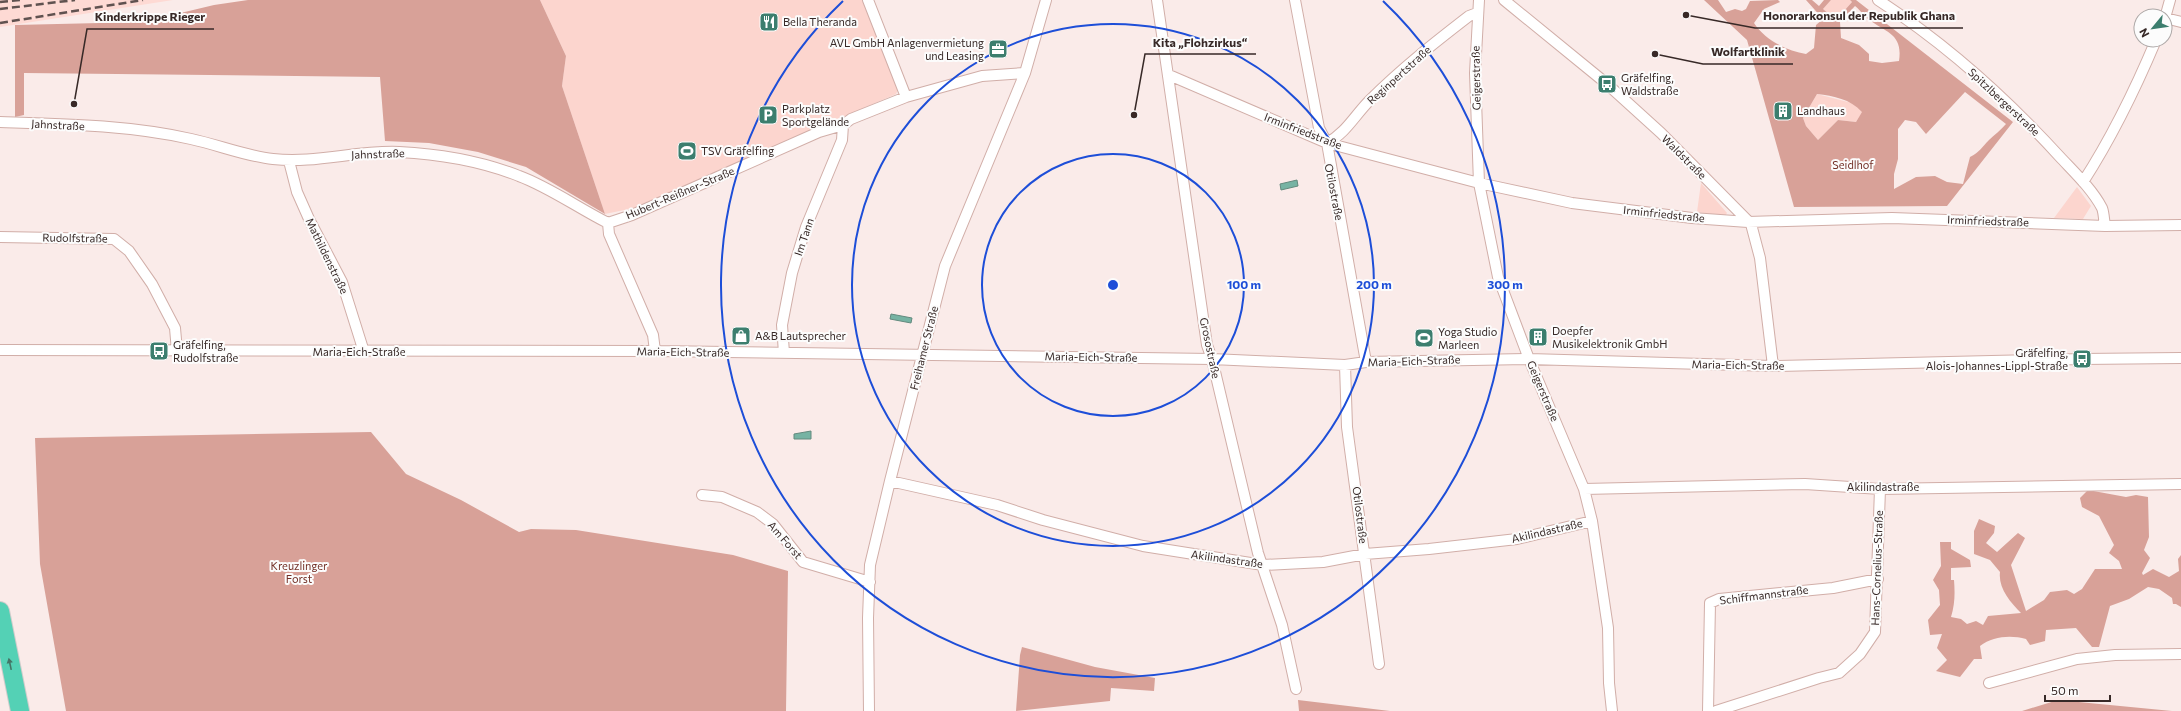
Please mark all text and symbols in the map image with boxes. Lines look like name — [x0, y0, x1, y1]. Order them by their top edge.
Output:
callout: Honorarkonsul der Republik Ghana — [1755, 4, 1963, 28]
callout: Kinderkrippe Rieger — [87, 5, 214, 29]
text: Honorarkonsul der Republik Ghana — [1763, 8, 1955, 22]
north arrow — [2133, 8, 2173, 48]
text: Kinderkrippe Rieger — [95, 9, 205, 23]
restaurant icon: Bella Theranda — [758, 11, 780, 33]
place label: Bella Theranda — [783, 15, 857, 28]
text: N — [2136, 26, 2152, 40]
callout: Kita „Flohzirkus“ — [1145, 30, 1256, 54]
text: Kita „Flohzirkus“ — [1153, 35, 1248, 49]
place label: AVL GmbH Anlagenvermietung und Leasing — [830, 36, 984, 62]
office icon: AVL GmbH Anlagenvermietung und Leasing — [987, 38, 1009, 60]
callout: Wolfartklinik — [1703, 40, 1793, 64]
street label: Reginpertstraße — [1364, 43, 1433, 107]
text: Wolfartklinik — [1711, 44, 1785, 58]
street label: Geigerstraße — [1468, 45, 1483, 110]
street label: Spitzlbergerstraße — [1966, 65, 2043, 138]
place label: Gräfelfing, Waldstraße — [1621, 71, 1679, 97]
bus stop icon: Gräfelfing, Waldstraße — [1596, 73, 1618, 95]
building icon: Landhaus — [1772, 100, 1794, 122]
place label: Parkplatz Sportgelände — [782, 102, 849, 128]
parking icon: Parkplatz Sportgelände — [757, 104, 779, 126]
place label: Landhaus — [1797, 104, 1845, 117]
street label: Irminfriedstraße — [1263, 110, 1344, 151]
street label: Jahnstraße — [31, 117, 85, 133]
street label: Waldstraße — [1659, 132, 1709, 182]
sports icon: TSV Gräfelfing — [676, 140, 698, 162]
place label: TSV Gräfelfing — [701, 144, 774, 157]
street label: Jahnstraße — [351, 146, 405, 162]
park label: Seidlhof — [1832, 158, 1874, 171]
street label: Otilostraße — [1323, 162, 1346, 222]
street label: Hubert-Reißner-Straße — [623, 164, 736, 221]
street label: Irminfriedstraße — [1623, 203, 1706, 224]
street label: Irminfriedstraße — [1947, 213, 2029, 228]
street label: Mathildenstraße — [303, 216, 352, 296]
street label: Im Tann — [791, 216, 816, 258]
street label: Rudolfstraße — [42, 230, 108, 245]
text: 100 m — [1227, 277, 1261, 291]
text: 200 m — [1356, 277, 1392, 291]
text: 300 m — [1487, 277, 1523, 291]
centre of rings — [1106, 278, 1120, 292]
street label: Freihamer Straße — [907, 304, 940, 391]
street label: Grosostraße — [1198, 316, 1223, 380]
place label: Doepfer Musikelektronik GmbH — [1552, 324, 1667, 350]
shop icon: A&B Lautsprecher — [730, 325, 752, 347]
place label: Yoga Studio Marleen — [1438, 325, 1498, 351]
building icon: Doepfer Musikelektronik GmbH — [1527, 326, 1549, 348]
sports icon: Yoga Studio Marleen — [1413, 327, 1435, 349]
place label: A&B Lautsprecher — [755, 329, 847, 342]
place label: Gräfelfing, Rudolfstraße — [173, 338, 239, 364]
bus stop icon: Gräfelfing, Rudolfstraße — [148, 340, 170, 362]
street label: Maria-Eich-Straße — [636, 344, 730, 359]
street label: Maria-Eich-Straße — [313, 345, 406, 358]
place label: Gräfelfing, Alois-Johannes-Lippl-Straße — [1926, 346, 2068, 373]
bus stop icon: Gräfelfing, Alois-Johannes-Lippl-Straße — [2071, 348, 2093, 370]
street label: Maria-Eich-Straße — [1044, 349, 1138, 364]
street label: Maria-Eich-Straße — [1367, 352, 1461, 369]
street label: Maria-Eich-Straße — [1691, 357, 1785, 372]
street label: Geigerstraße — [1525, 359, 1562, 423]
street label: Akilindastraße — [1847, 480, 1919, 493]
street label: Otilostraße — [1351, 486, 1370, 544]
street label: Hans-Cornelius-Straße — [1868, 510, 1885, 626]
street label: Akilindastraße — [1510, 516, 1584, 545]
street label: Am Forst — [766, 518, 806, 562]
street label: Akilindastraße — [1190, 547, 1264, 570]
park label: Kreuzlinger Forst — [271, 559, 328, 585]
street label: Schiffmannstraße — [1719, 583, 1809, 606]
one-way arrow — [7, 658, 13, 670]
scale bar — [2045, 677, 2110, 703]
text: 50 m — [2051, 683, 2079, 697]

